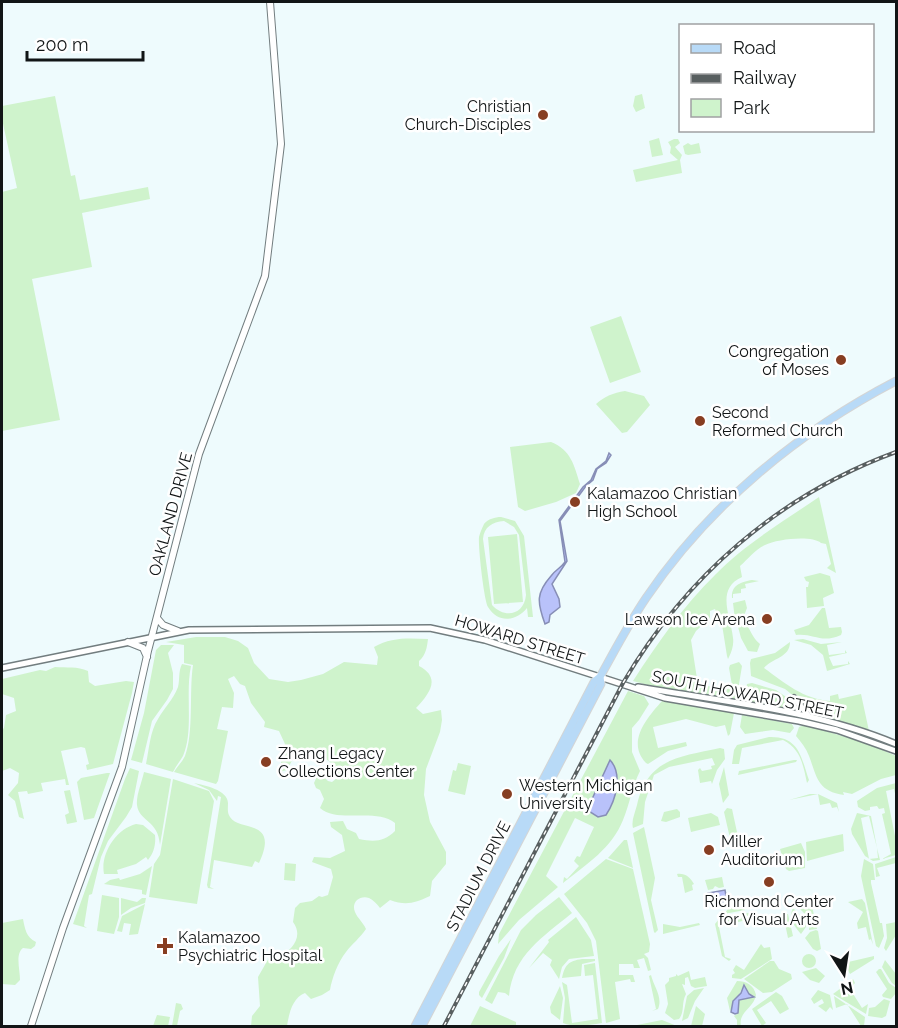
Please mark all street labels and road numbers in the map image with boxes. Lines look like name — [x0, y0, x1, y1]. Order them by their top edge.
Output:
street label: OAKLAND DRIVE — [145, 450, 196, 578]
street label: HOWARD STREET — [452, 611, 587, 668]
street label: SOUTH HOWARD STREET — [651, 667, 845, 722]
street label: STADIUM DRIVE — [442, 818, 515, 935]

